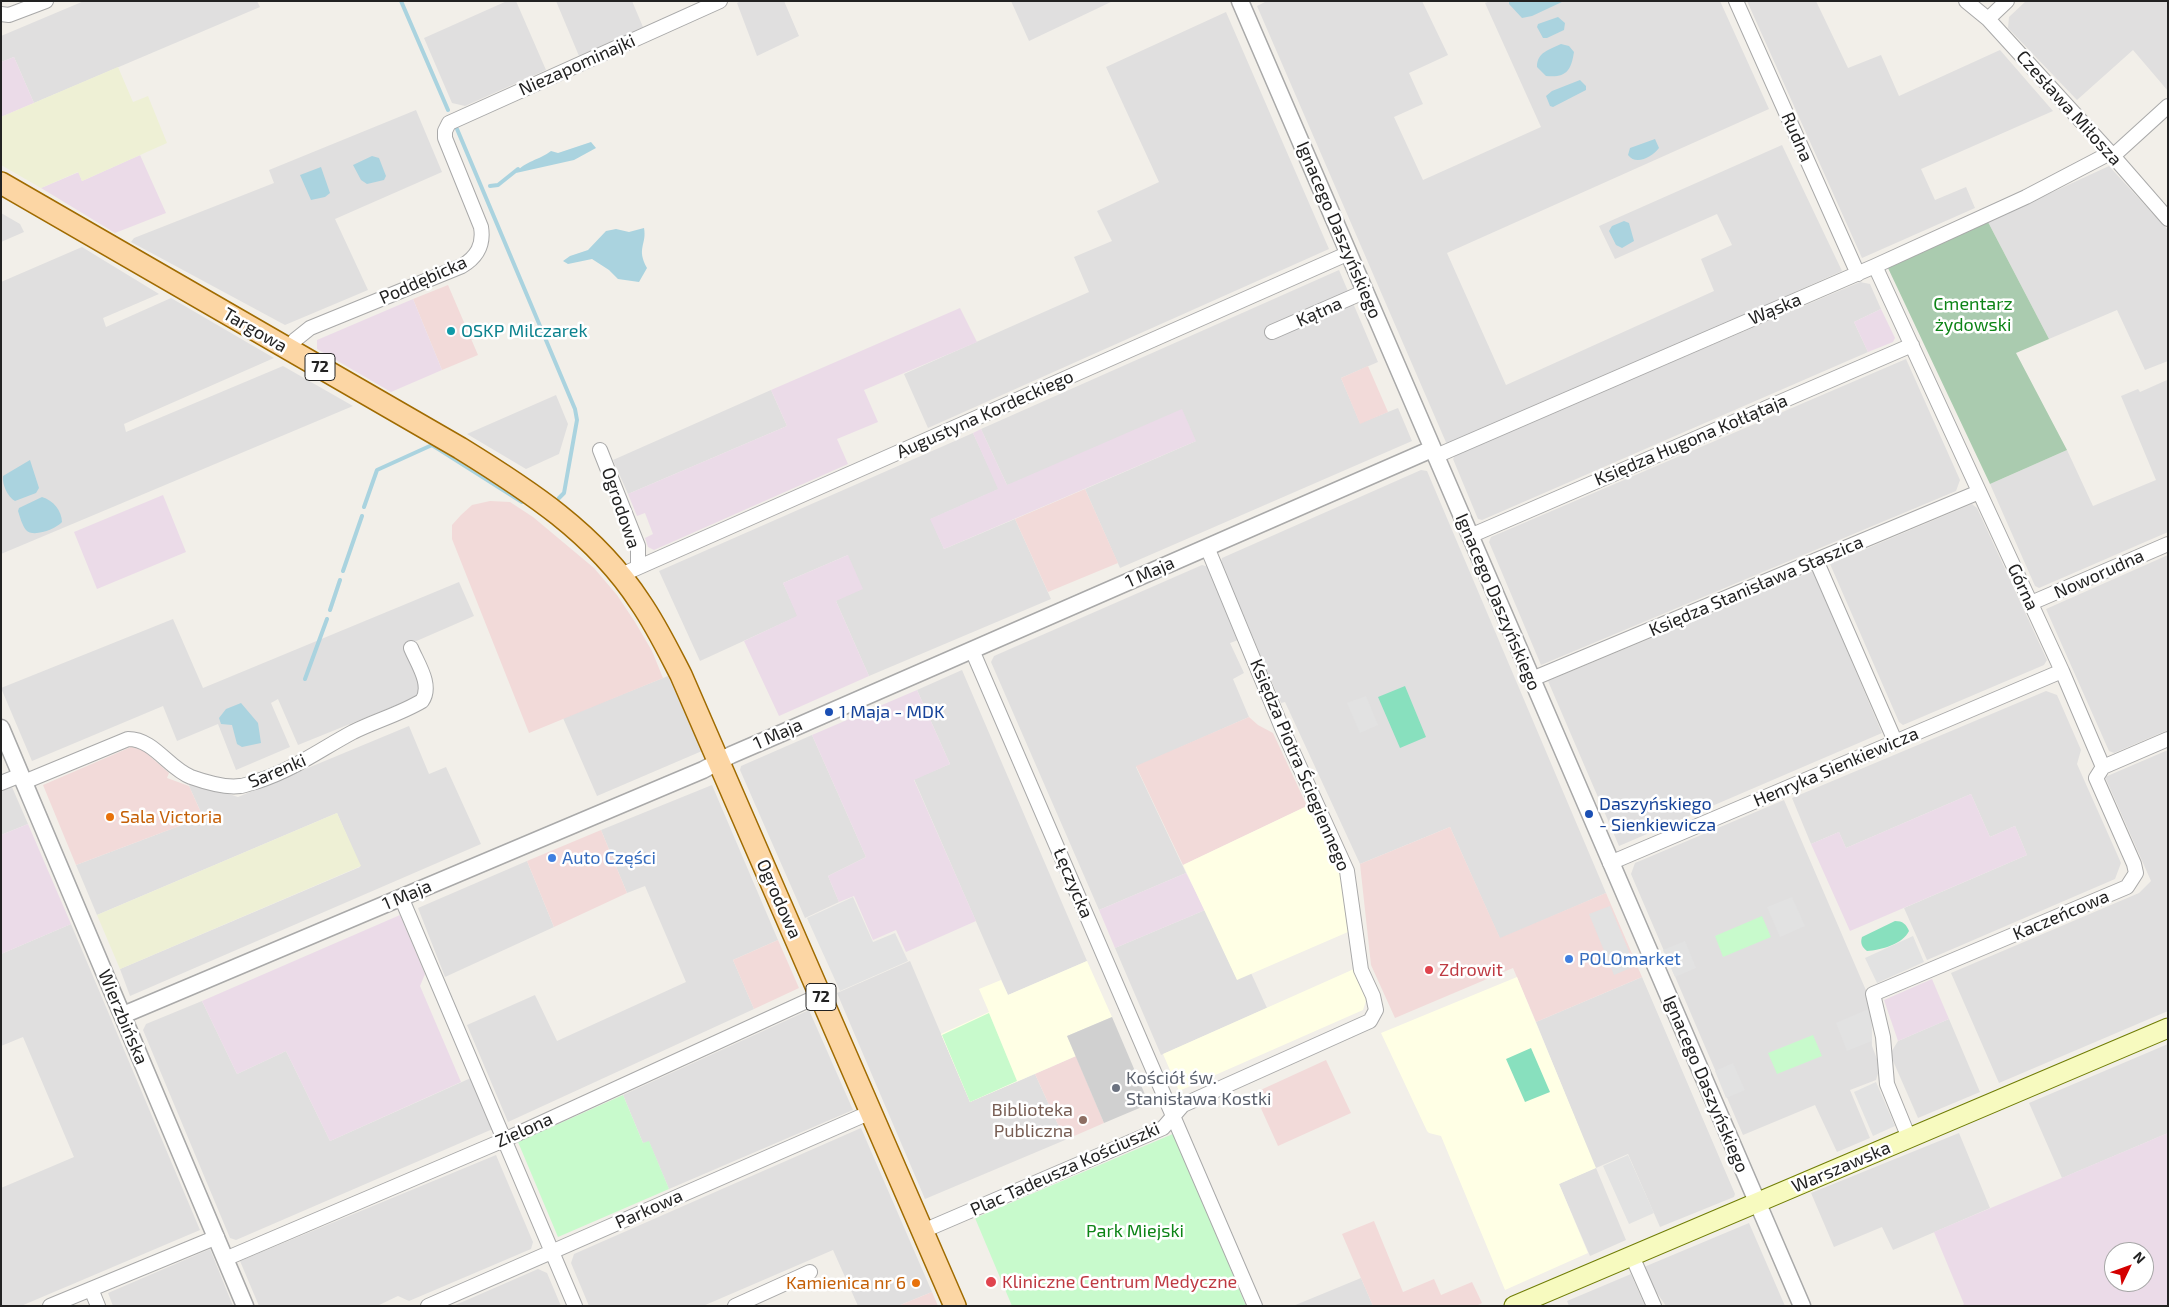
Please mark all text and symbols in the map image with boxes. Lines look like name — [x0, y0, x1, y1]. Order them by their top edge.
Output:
street label: Niezapominajki — [515, 30, 639, 100]
street label: Czesława Miłosza — [2012, 46, 2126, 170]
street label: Rudna — [1777, 109, 1817, 165]
street label: Ignacego Daszyńskiego — [1292, 138, 1386, 322]
street label: Poddębicka — [376, 251, 470, 309]
street label: Wąska — [1746, 288, 1804, 330]
street label: Kątna — [1293, 292, 1345, 332]
park label: Cmentarz żydowski — [1933, 293, 2013, 336]
street label: Targowa — [219, 303, 291, 357]
place label: OSKP Milczarek — [461, 320, 588, 342]
marker: OSKP Milczarek — [445, 325, 457, 337]
road number: 72 — [305, 354, 335, 381]
street label: Augustyna Kordeckiego — [893, 365, 1077, 463]
street label: Księdza Hugona Kołłątaja — [1591, 390, 1791, 490]
street label: Ogrodowa — [597, 465, 645, 551]
street label: Ignacego Daszyńskiego — [1451, 510, 1545, 694]
street label: Księdza Stanisława Staszica — [1646, 531, 1866, 641]
street label: Noworudna — [2051, 545, 2147, 603]
street label: 1 Maja — [1122, 552, 1178, 592]
street label: Górna — [2003, 560, 2043, 614]
street label: Księdza Piotra Ściegiennego — [1245, 656, 1355, 874]
place label: 1 Maja - MDK — [839, 701, 945, 723]
marker: 1 Maja - MDK — [823, 706, 835, 718]
street label: 1 Maja — [750, 714, 806, 754]
street label: Henryka Sienkiewicza — [1750, 722, 1922, 812]
street label: Sarenki — [245, 749, 309, 793]
place label: Daszyńskiego - Sienkiewicza — [1599, 793, 1716, 836]
place label: Sala Victoria — [120, 806, 222, 828]
marker: Daszyńskiego - Sienkiewicza — [1583, 808, 1595, 820]
marker: Sala Victoria — [104, 811, 116, 823]
street label: Łęczycka — [1049, 845, 1097, 921]
place label: Auto Części — [562, 847, 656, 869]
marker: Auto Części — [546, 852, 558, 864]
street label: Ogrodowa — [752, 856, 806, 942]
street label: 1 Maja — [379, 875, 435, 915]
street label: Kaczeńcowa — [2010, 885, 2112, 945]
place label: POLOmarket — [1579, 948, 1681, 970]
marker: POLOmarket — [1563, 953, 1575, 965]
place label: Zdrowit — [1439, 959, 1503, 981]
marker: Zdrowit — [1423, 964, 1435, 976]
street label: Wierzbińska — [93, 966, 153, 1068]
road number: 72 — [806, 984, 836, 1010]
street label: Ignacego Daszyńskiego — [1659, 992, 1753, 1176]
place label: Kościół św. Stanisława Kostki — [1126, 1067, 1272, 1110]
marker: Kościół św. Stanisława Kostki — [1110, 1082, 1122, 1094]
place label: Biblioteka Publiczna — [992, 1099, 1073, 1142]
street label: Zielona — [492, 1108, 556, 1152]
marker: Biblioteka Publiczna — [1077, 1114, 1089, 1126]
street label: Plac Tadeusza Kościuszki — [967, 1117, 1163, 1221]
street label: Warszawska — [1788, 1137, 1894, 1197]
street label: Parkowa — [612, 1185, 686, 1233]
park label: Park Miejski — [1086, 1220, 1184, 1242]
north arrow — [2104, 1242, 2154, 1292]
text: N — [2130, 1248, 2149, 1267]
place label: Kliniczne Centrum Medyczne — [1002, 1271, 1237, 1293]
place label: Kamienica nr 6 — [786, 1272, 906, 1294]
marker: Kliniczne Centrum Medyczne — [984, 1275, 998, 1289]
marker: Kamienica nr 6 — [910, 1277, 922, 1289]

